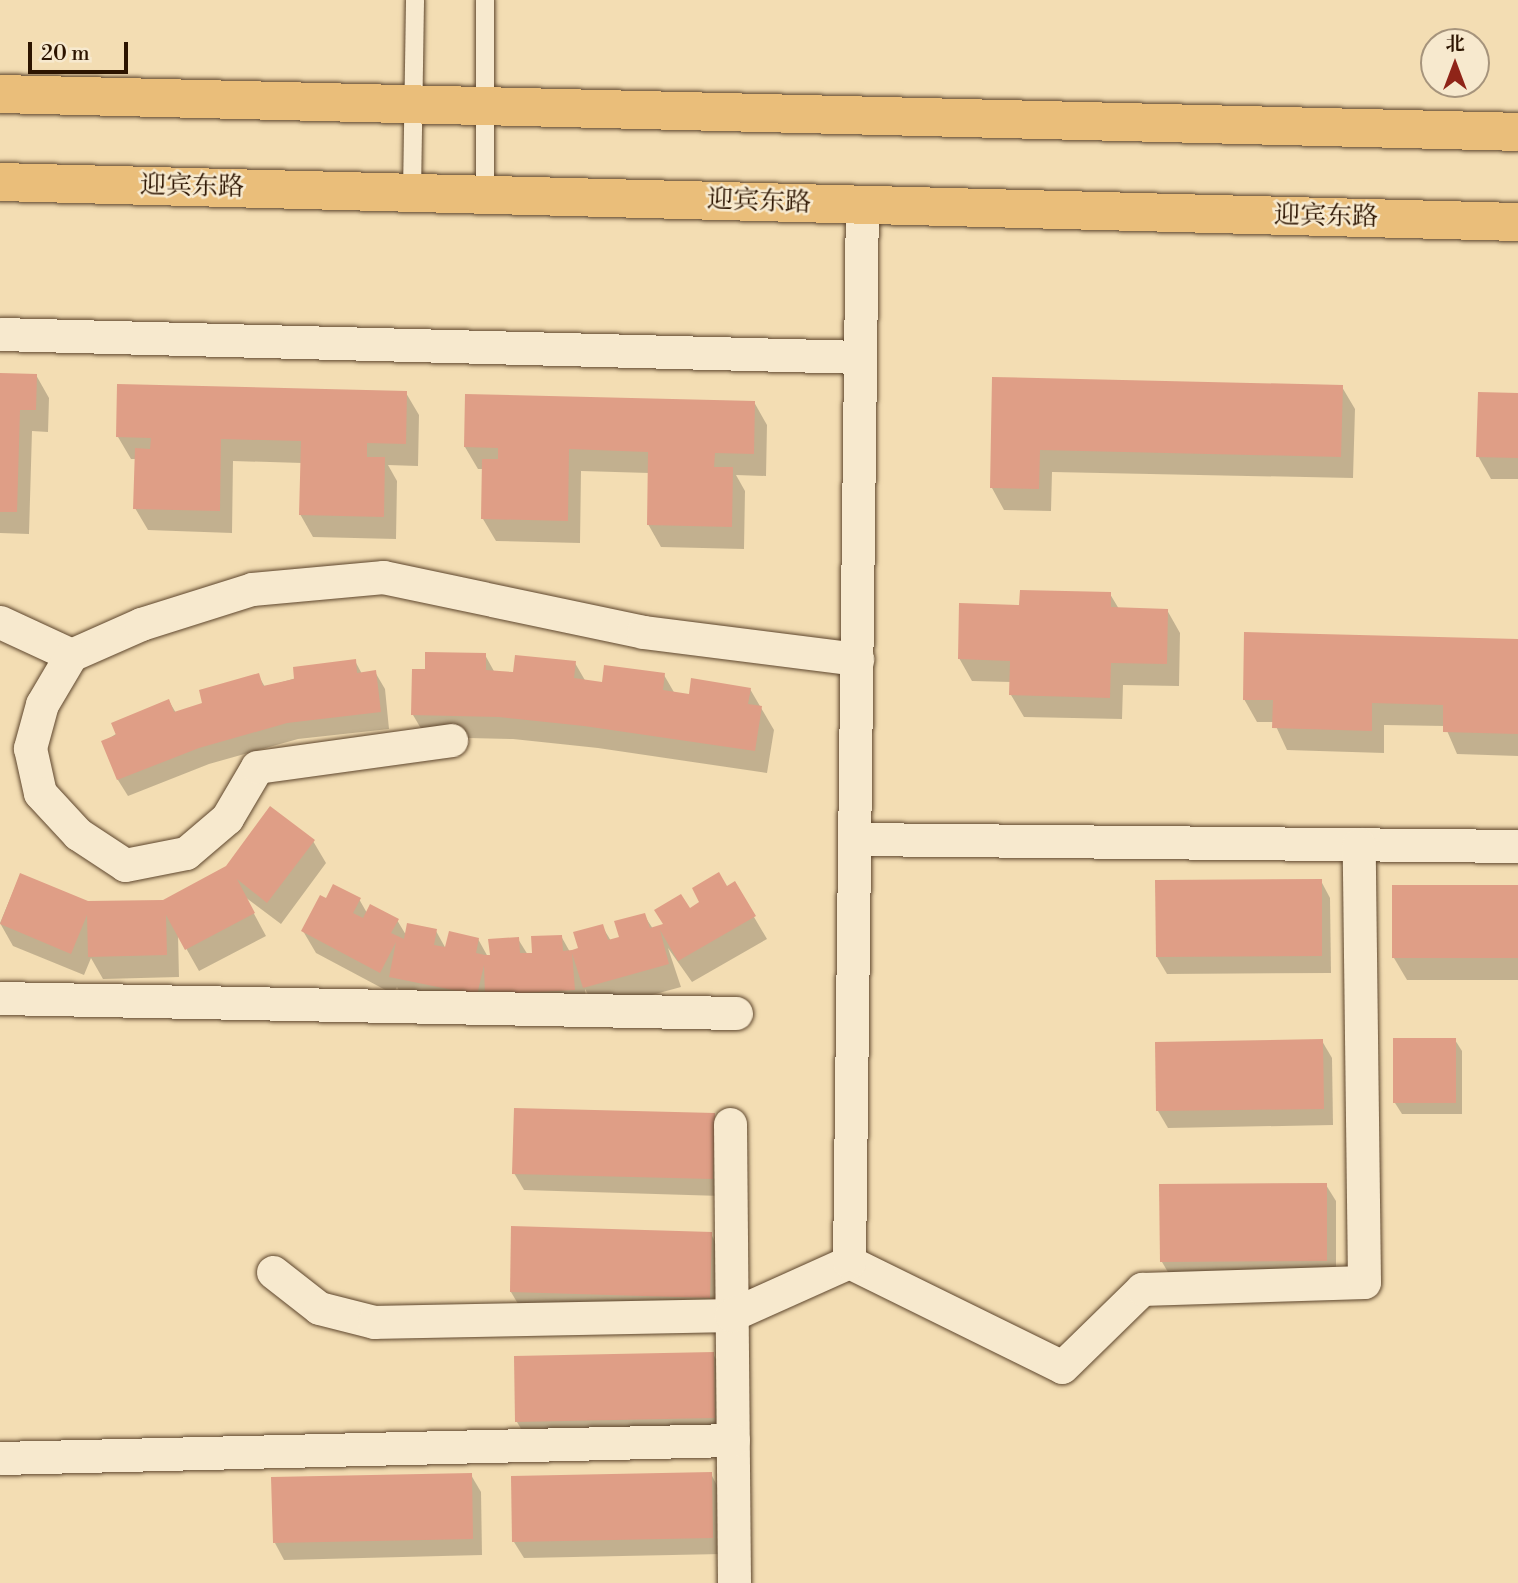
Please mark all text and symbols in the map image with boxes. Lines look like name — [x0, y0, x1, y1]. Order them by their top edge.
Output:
scale bar — [32, 28, 131, 72]
north arrow — [1420, 28, 1490, 98]
text: 北 — [1445, 32, 1465, 56]
text: 20 m — [41, 41, 90, 67]
street label: 迎宾东路 — [140, 170, 244, 204]
street label: 迎宾东路 — [706, 185, 812, 219]
street label: 迎宾东路 — [1274, 200, 1378, 234]

